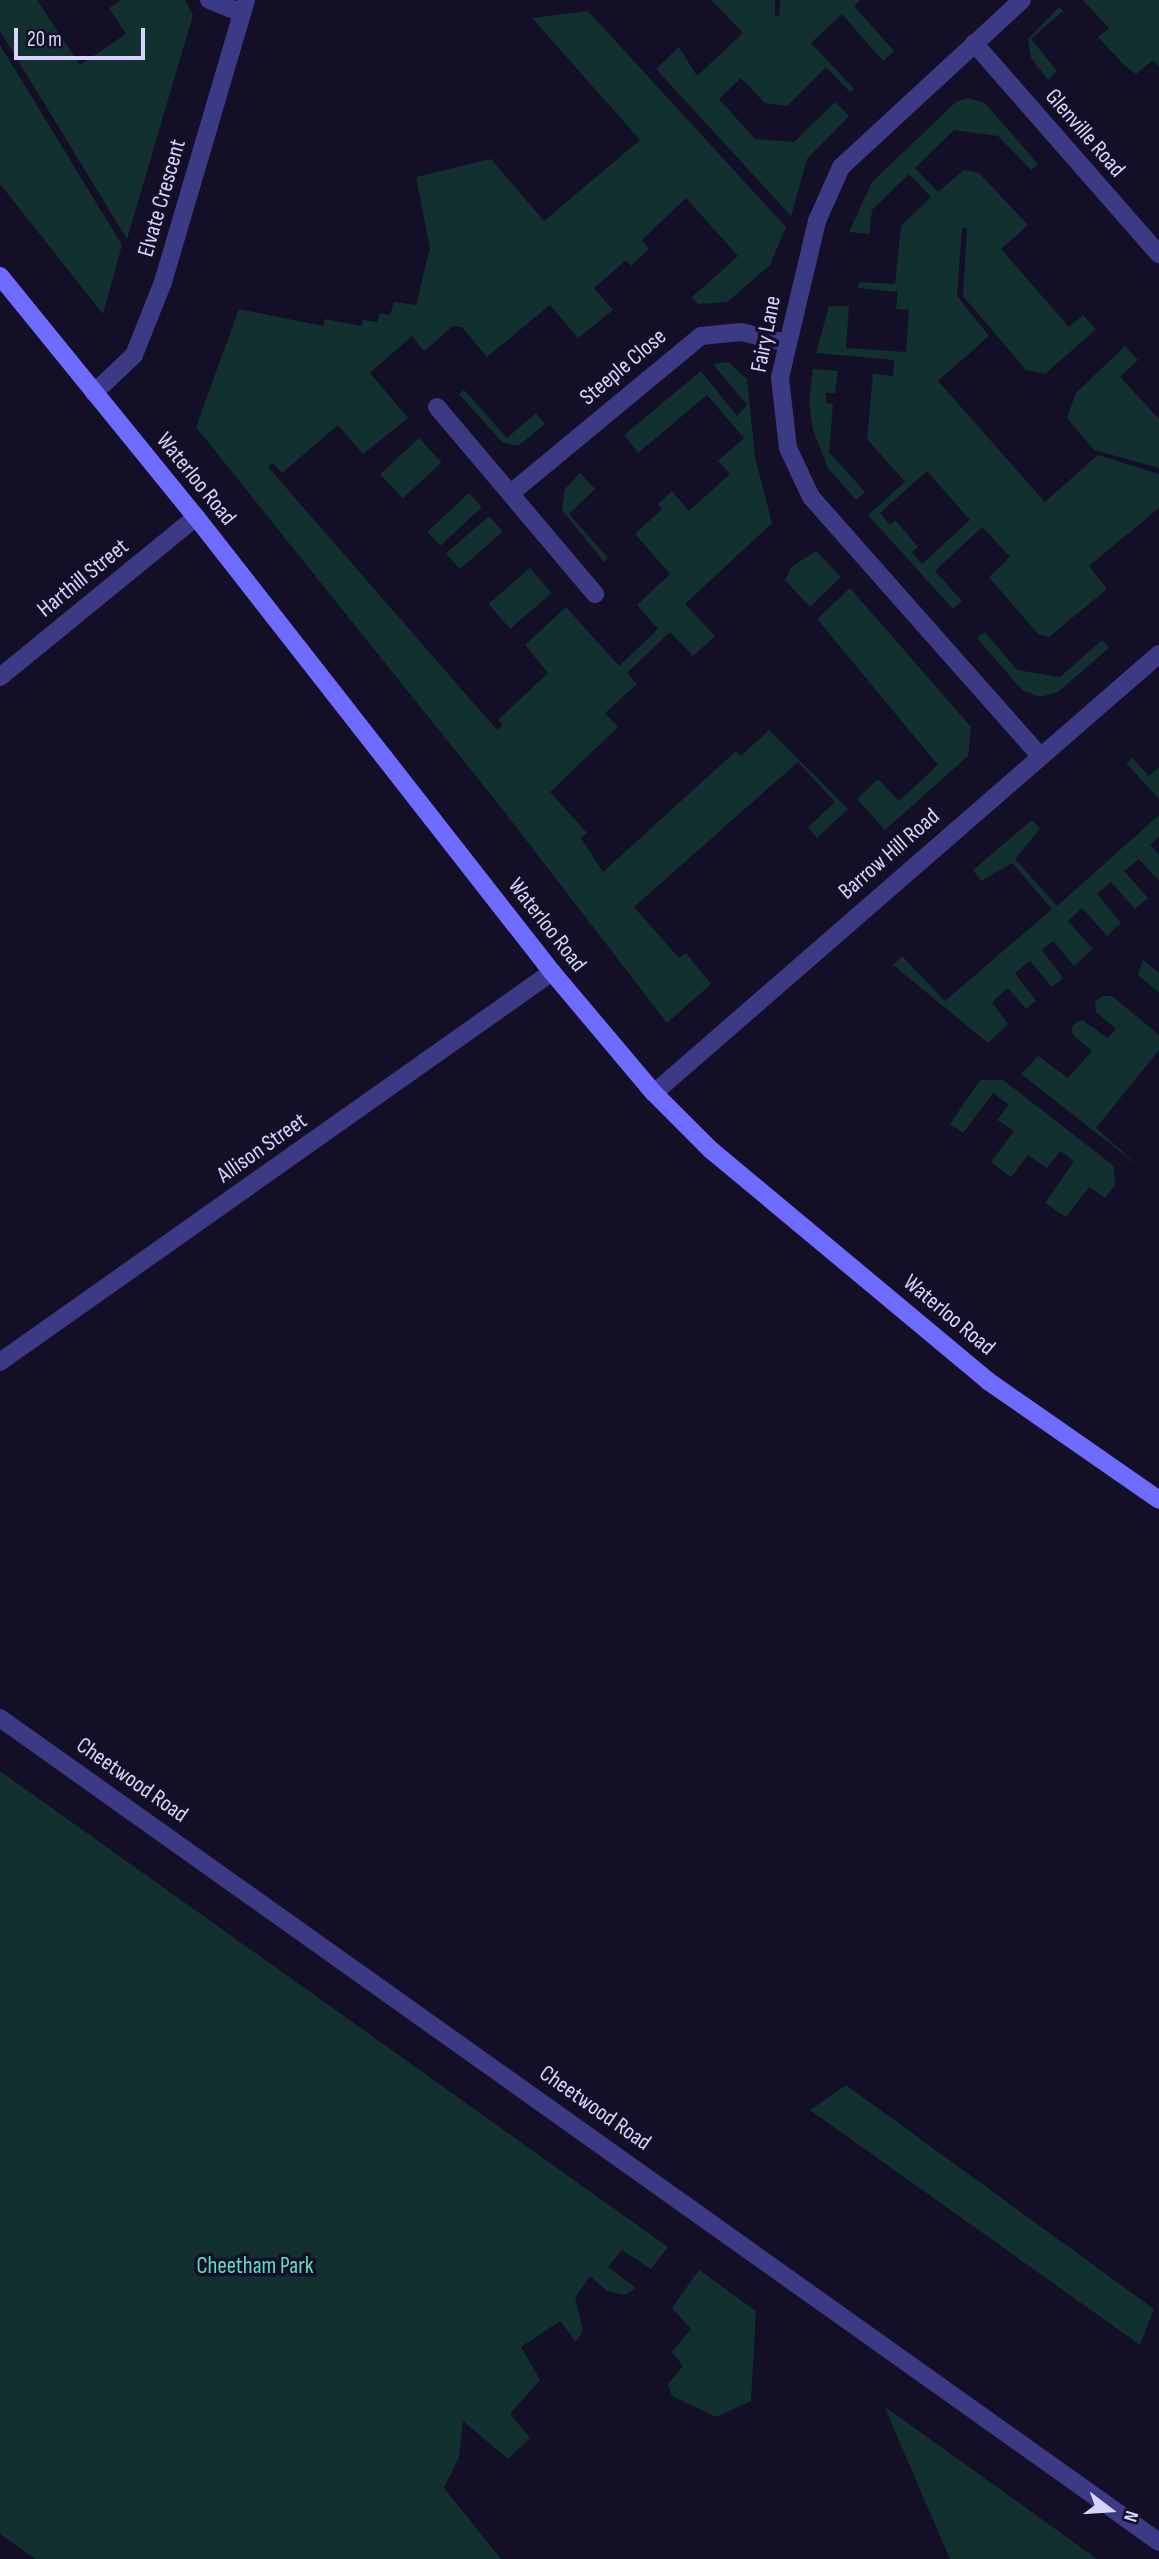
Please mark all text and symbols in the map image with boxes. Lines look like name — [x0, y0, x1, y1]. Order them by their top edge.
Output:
scale bar — [18, 14, 149, 58]
text: 20 m — [27, 27, 62, 52]
street label: Glenville Road — [1039, 83, 1131, 183]
street label: Elvate Crescent — [132, 136, 192, 260]
street label: Fairy Lane — [745, 293, 787, 375]
street label: Steeple Close — [574, 323, 672, 411]
street label: Waterloo Road — [150, 427, 242, 531]
street label: Harthill Street — [32, 533, 134, 623]
street label: Barrow Hill Road — [833, 803, 945, 905]
street label: Waterloo Road — [502, 873, 592, 977]
street label: Allison Street — [212, 1107, 312, 1189]
street label: Waterloo Road — [898, 1269, 1000, 1361]
street label: Cheetwood Road — [71, 1731, 193, 1829]
street label: Cheetwood Road — [534, 2059, 656, 2157]
park label: Cheetham Park — [196, 2252, 314, 2280]
north arrow — [1075, 2475, 1145, 2545]
text: N — [1118, 2508, 1143, 2525]

